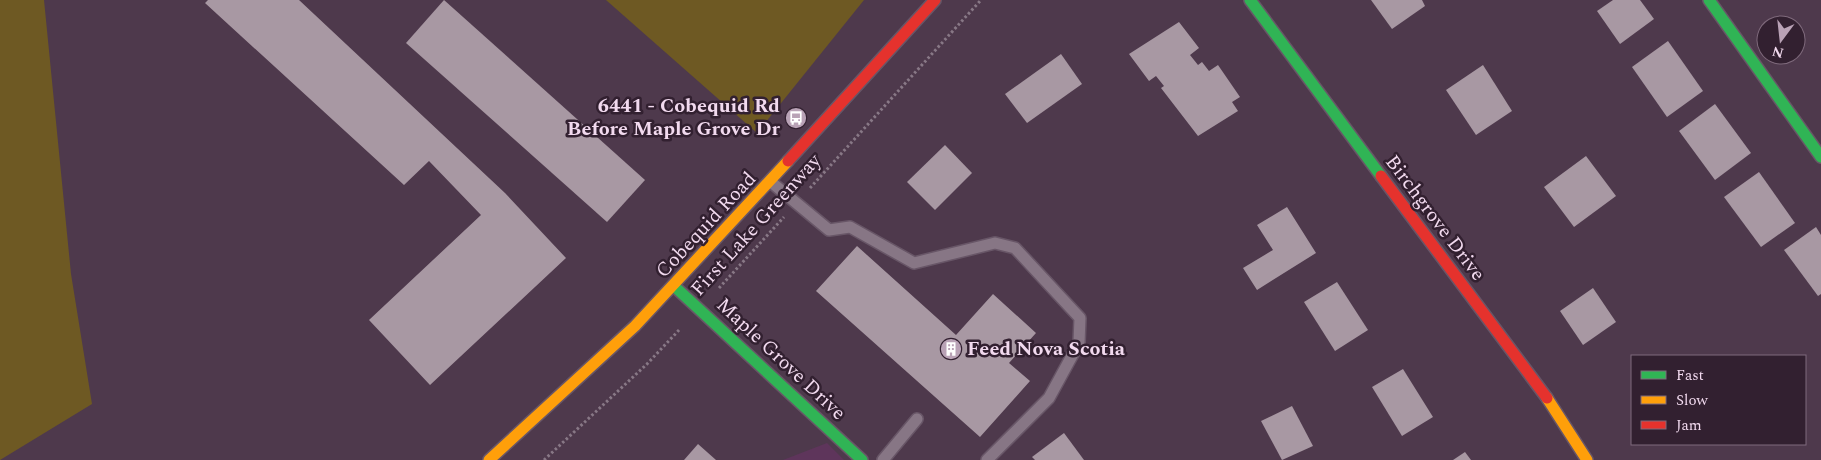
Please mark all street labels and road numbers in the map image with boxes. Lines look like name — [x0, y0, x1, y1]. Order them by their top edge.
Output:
street label: First Lake Greenway — [684, 146, 829, 303]
street label: Birchgrove Drive — [1378, 149, 1492, 287]
street label: Cobequid Road — [649, 165, 763, 285]
street label: Maple Grove Drive — [709, 291, 853, 427]

